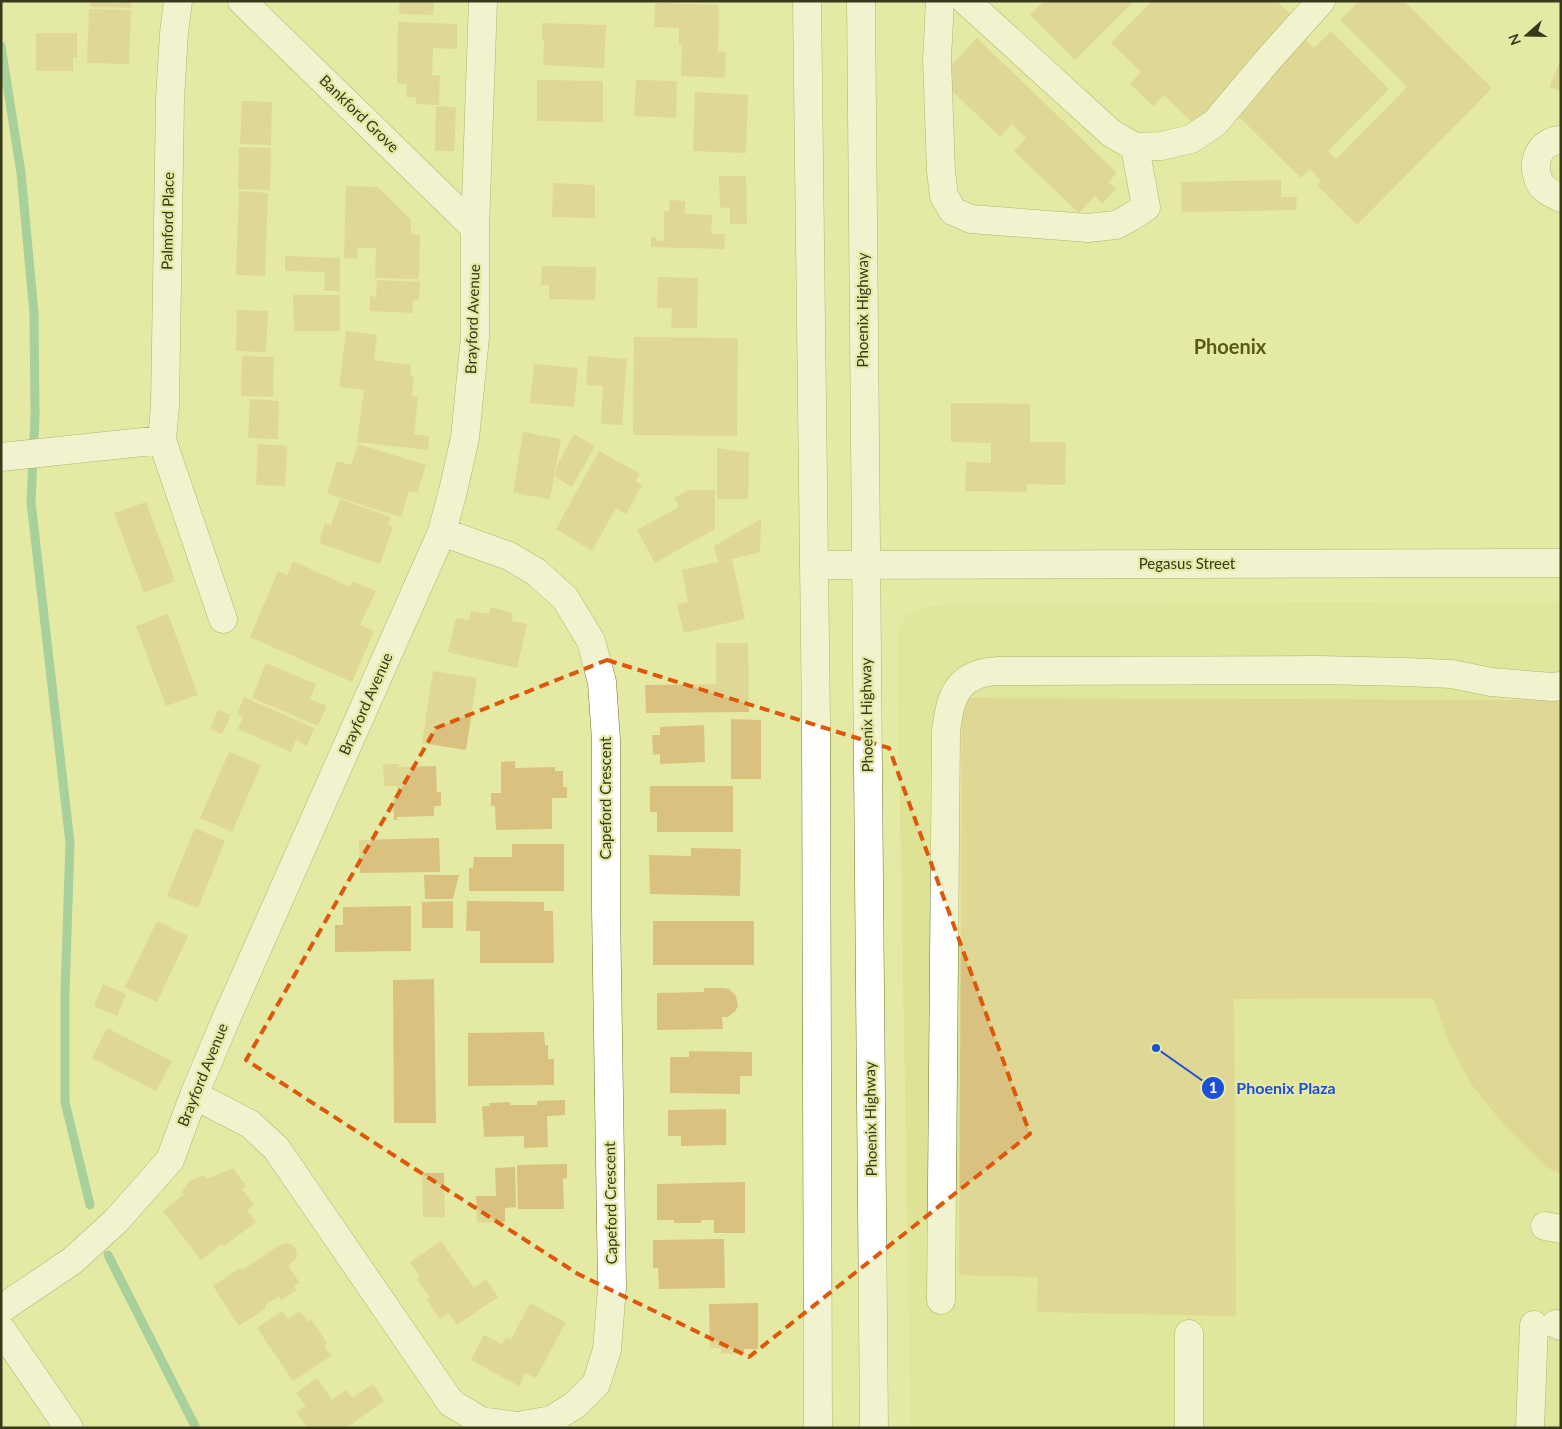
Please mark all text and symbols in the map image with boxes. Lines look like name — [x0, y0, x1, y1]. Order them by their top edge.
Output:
north arrow — [1502, 10, 1552, 60]
text: N — [1504, 32, 1524, 48]
street label: Bankford Grove — [316, 71, 403, 156]
street label: Palmford Place — [157, 172, 177, 270]
street label: Phoenix Highway — [853, 252, 871, 367]
street label: Brayford Avenue — [461, 264, 483, 374]
district label: Phoenix — [1194, 334, 1267, 358]
street label: Pegasus Street — [1139, 554, 1236, 572]
street label: Brayford Avenue — [335, 650, 396, 757]
street label: Phoenix Highway — [856, 657, 876, 773]
street label: Capeford Crescent — [596, 736, 614, 859]
street label: Brayford Avenue — [173, 1020, 231, 1129]
street label: Phoenix Highway — [860, 1061, 880, 1177]
callout: Phoenix Plaza — [1201, 1072, 1345, 1103]
text: 1 — [1209, 1078, 1217, 1096]
text: Phoenix Plaza — [1236, 1078, 1336, 1097]
street label: Capeford Crescent — [600, 1141, 620, 1265]

